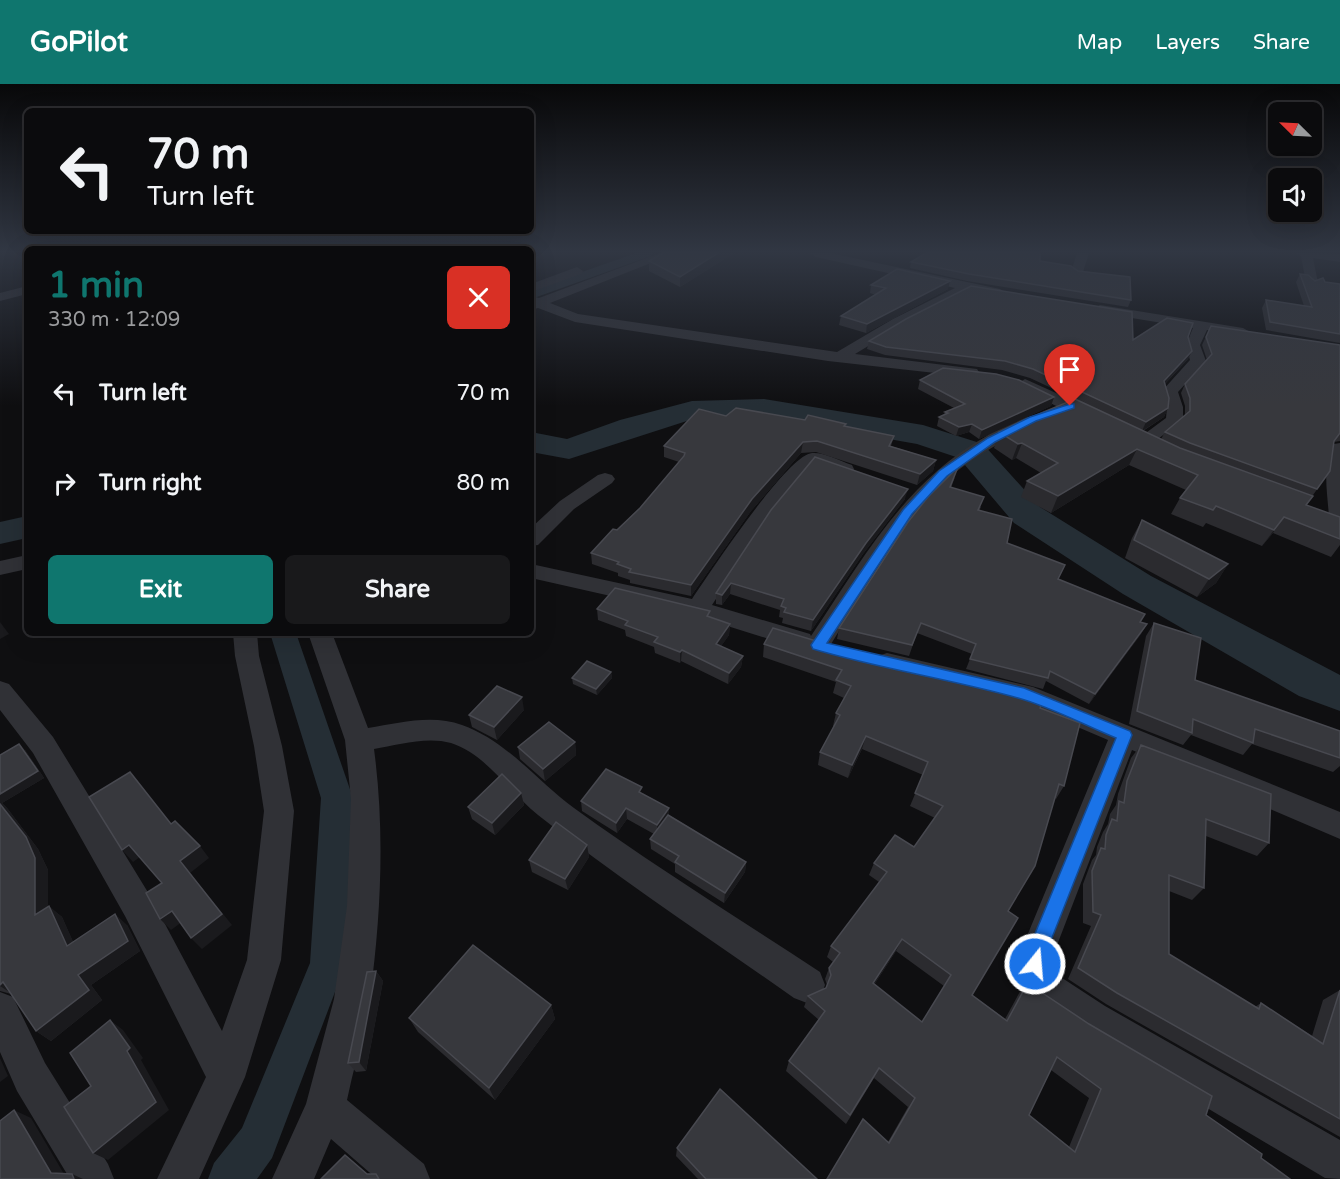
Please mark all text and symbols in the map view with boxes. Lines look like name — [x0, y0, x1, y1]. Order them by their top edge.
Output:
text: GoPilot — [30, 25, 128, 59]
text: Map — [1077, 30, 1122, 55]
text: Layers — [1155, 30, 1220, 55]
text: Share — [1253, 30, 1310, 55]
north arrow — [1268, 102, 1322, 156]
map controls — [1268, 102, 1322, 222]
text: 70 m — [147, 129, 249, 180]
icon: left — [48, 132, 126, 210]
button: sound — [1268, 168, 1322, 222]
text: Turn left — [147, 180, 254, 213]
text: 1 min — [48, 264, 144, 307]
button: close — [447, 266, 510, 329]
text: 330 m · 12:09 — [48, 308, 180, 332]
pin — [1044, 344, 1095, 406]
icon: arrive — [1053, 353, 1086, 386]
icon: left — [48, 377, 81, 410]
text: Turn left — [99, 380, 187, 406]
text: 70 m — [456, 380, 510, 406]
icon: right — [48, 467, 81, 500]
text: Turn right — [99, 470, 201, 496]
text: 80 m — [456, 470, 510, 496]
button: Exit — [48, 555, 273, 624]
button: Share — [285, 555, 510, 624]
position arrow — [1003, 932, 1067, 996]

